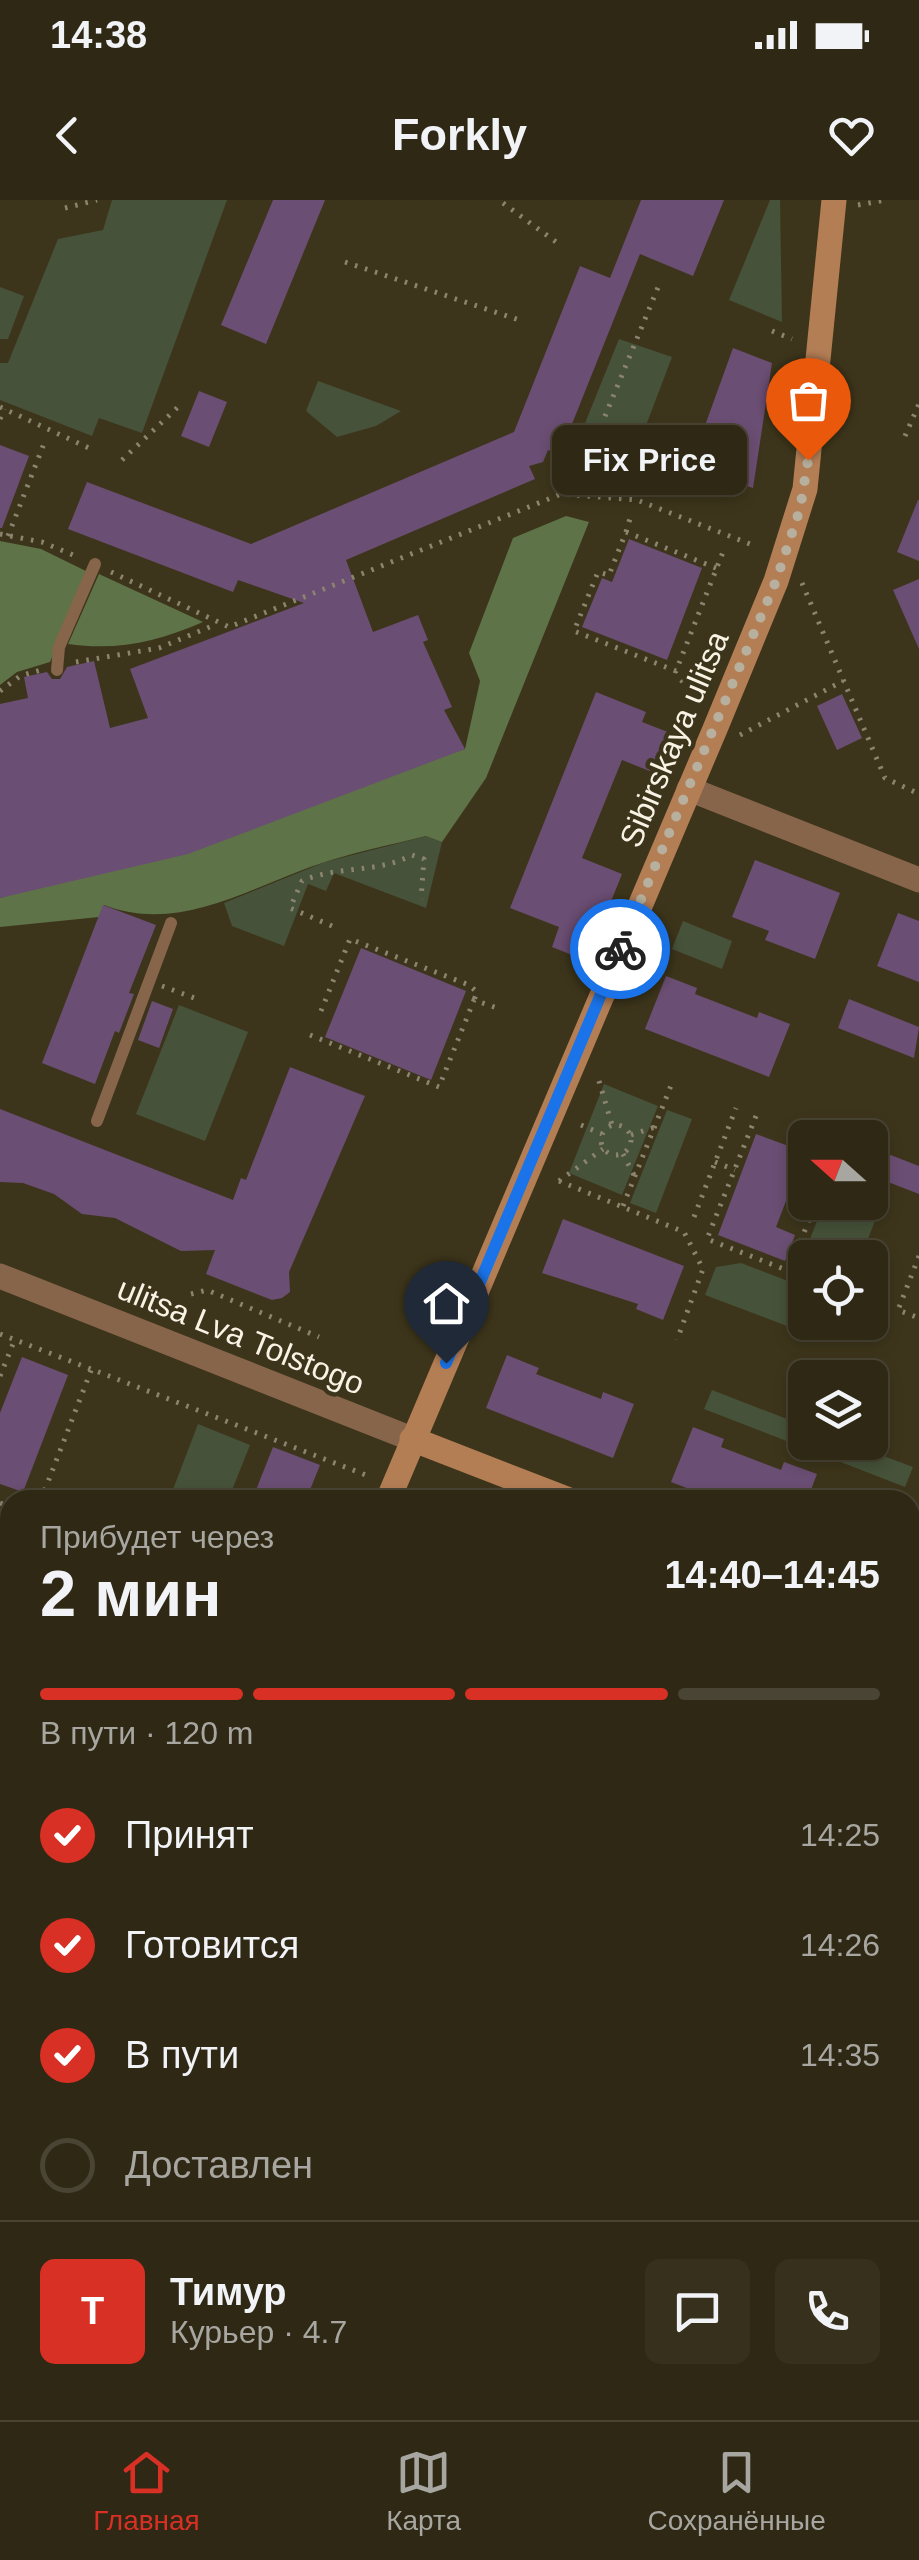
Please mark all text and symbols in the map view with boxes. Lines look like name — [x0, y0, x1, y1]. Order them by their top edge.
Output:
text: 14:38 — [50, 14, 147, 56]
icon: back — [40, 108, 95, 163]
icon: heart — [824, 108, 879, 163]
text: Forkly — [392, 109, 527, 160]
pin — [766, 358, 851, 461]
icon: bag — [781, 373, 836, 428]
callout: Fix Price — [553, 425, 748, 495]
text: Fix Price — [583, 442, 716, 478]
street label: Sibirskaya ulitsa — [612, 625, 736, 852]
courier — [570, 899, 670, 999]
icon: bike — [593, 922, 648, 977]
north arrow — [788, 1120, 888, 1220]
map controls — [788, 1120, 888, 1460]
button: locate — [788, 1240, 888, 1340]
pin — [404, 1261, 489, 1364]
street label: ulitsa Lva Tolstogo — [112, 1270, 370, 1402]
icon: home — [419, 1276, 474, 1331]
button: layers — [788, 1360, 888, 1460]
text: Прибудет через — [40, 1519, 274, 1555]
text: 14:40–14:45 — [664, 1554, 880, 1596]
text: 2 мин — [40, 1557, 222, 1630]
text: В пути · 120 m — [40, 1715, 253, 1751]
icon: check — [40, 1808, 95, 1863]
text: Принят — [125, 1814, 254, 1856]
text: 14:25 — [800, 1817, 880, 1853]
icon: check — [40, 1918, 95, 1973]
text: Готовится — [125, 1924, 299, 1966]
text: 14:26 — [800, 1927, 880, 1963]
icon: check — [40, 2028, 95, 2083]
text: В пути — [125, 2034, 239, 2076]
text: 14:35 — [800, 2037, 880, 2073]
text: Доставлен — [125, 2144, 313, 2186]
button: chat — [645, 2259, 750, 2364]
button: phone — [775, 2259, 880, 2364]
text: Тимур — [170, 2271, 287, 2313]
text: Т — [81, 2290, 104, 2332]
text: Курьер · 4.7 — [170, 2314, 347, 2350]
tab: Главная — [93, 2445, 200, 2537]
tab: Карта — [386, 2445, 461, 2537]
tab: Сохранённые — [648, 2445, 826, 2537]

